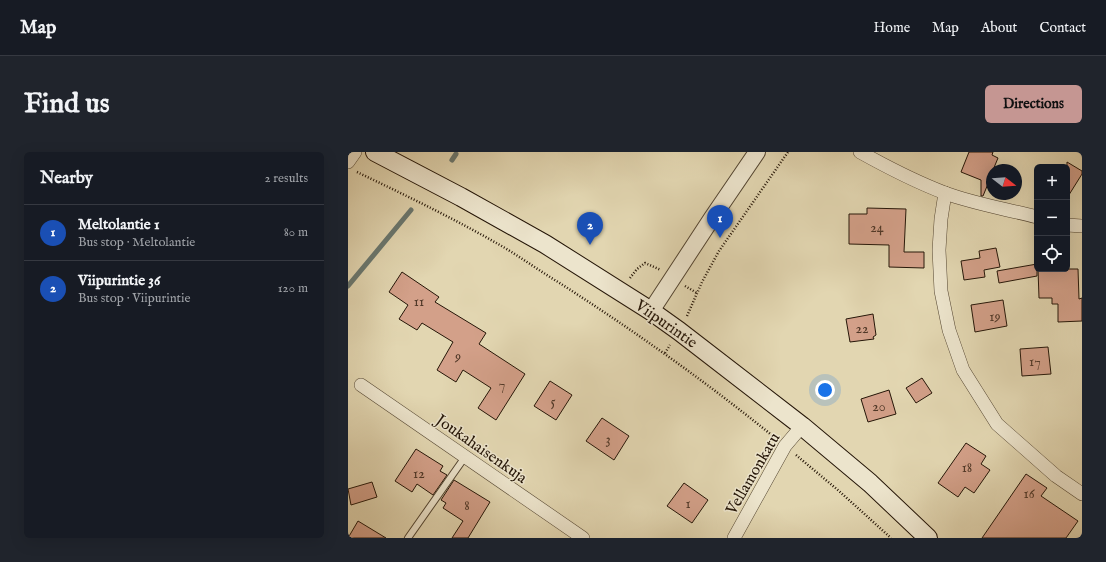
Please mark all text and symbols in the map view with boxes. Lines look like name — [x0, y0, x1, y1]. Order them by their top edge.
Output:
text: Map — [20, 16, 56, 40]
text: Home — [874, 19, 910, 37]
text: Map — [932, 19, 959, 37]
text: About — [981, 19, 1017, 37]
text: Contact — [1039, 19, 1086, 37]
button: Directions — [985, 85, 1082, 123]
text: Find us — [24, 87, 110, 122]
north arrow — [986, 164, 1022, 200]
map controls — [1034, 164, 1070, 272]
button: + — [1034, 164, 1070, 200]
text: Nearby — [40, 168, 93, 189]
text: 2 results — [264, 170, 308, 187]
button: − — [1034, 200, 1070, 236]
pin: 1 — [707, 205, 733, 238]
pin: 2 — [577, 212, 603, 245]
text: Meltolantie 1 — [78, 215, 159, 234]
house number: 24 — [870, 219, 884, 237]
text: 1 — [51, 224, 55, 241]
text: 80 m — [284, 224, 308, 241]
text: Bus stop · Meltolantie — [78, 234, 195, 251]
button: locate — [1034, 236, 1070, 272]
text: Viipurintie 36 — [78, 271, 160, 290]
text: 2 — [50, 280, 56, 297]
text: 120 m — [278, 280, 308, 297]
text: Bus stop · Viipurintie — [78, 290, 190, 307]
house number: 11 — [414, 293, 424, 311]
street label: Viipurintie — [630, 295, 701, 353]
house number: 19 — [989, 308, 1001, 326]
house number: 22 — [855, 320, 869, 338]
house number: 9 — [454, 348, 461, 366]
house number: 17 — [1029, 353, 1041, 371]
house number: 7 — [499, 376, 505, 394]
your location — [815, 380, 835, 400]
house number: 5 — [550, 393, 556, 411]
house number: 20 — [872, 398, 886, 416]
street label: Joukahaisenkuja — [430, 410, 531, 489]
street label: Vellamonkatu — [722, 429, 785, 519]
house number: 3 — [605, 431, 611, 449]
house number: 18 — [962, 459, 972, 477]
house number: 12 — [413, 465, 425, 483]
house number: 16 — [1023, 485, 1036, 503]
house number: 1 — [685, 495, 691, 513]
house number: 8 — [464, 497, 470, 515]

